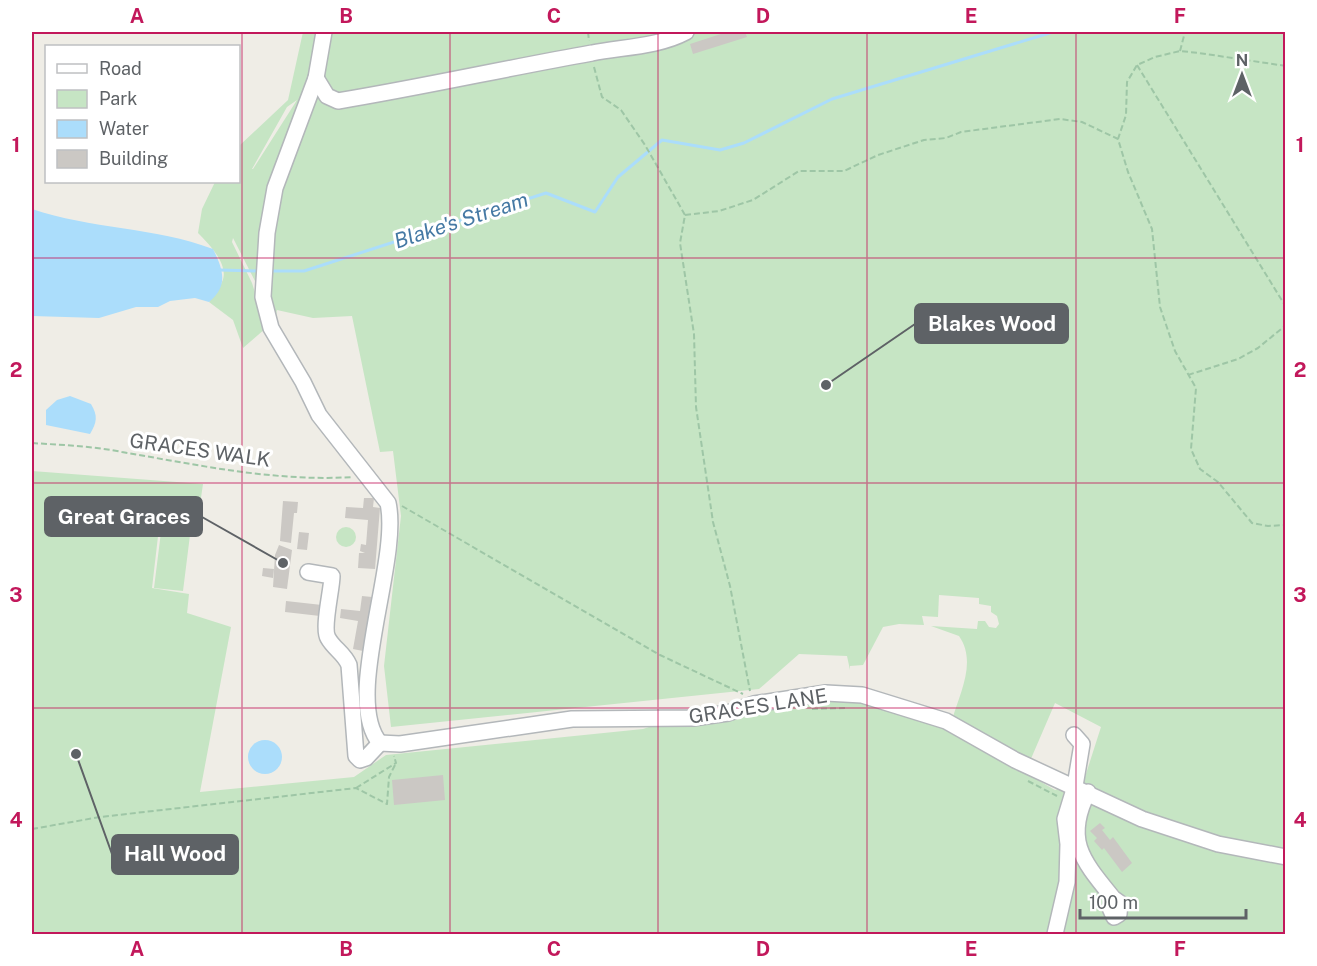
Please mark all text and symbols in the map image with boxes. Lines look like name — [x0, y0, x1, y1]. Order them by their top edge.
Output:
text: A — [130, 4, 144, 28]
text: B — [339, 4, 353, 28]
text: C — [547, 4, 561, 28]
text: D — [756, 4, 770, 28]
text: E — [965, 4, 977, 28]
text: F — [1174, 4, 1186, 28]
legend — [45, 45, 240, 183]
north arrow — [1212, 45, 1272, 105]
text: N — [1236, 51, 1248, 70]
text: Road — [99, 58, 142, 79]
text: Park — [99, 88, 137, 109]
text: Water — [99, 118, 149, 139]
text: 1 — [12, 133, 20, 157]
text: 1 — [1296, 133, 1304, 157]
text: Building — [99, 148, 168, 169]
water label: Blake's Stream — [391, 187, 531, 253]
callout: Blakes Wood — [915, 304, 1068, 343]
text: Blakes Wood — [928, 311, 1056, 336]
text: 2 — [10, 358, 22, 382]
text: 2 — [1294, 358, 1306, 382]
street label: GRACES WALK — [128, 428, 272, 472]
callout: Great Graces — [45, 497, 202, 536]
text: Great Graces — [58, 504, 190, 529]
text: 3 — [9, 583, 23, 607]
text: 3 — [1293, 583, 1307, 607]
street label: GRACES LANE — [687, 683, 829, 729]
text: 4 — [9, 808, 23, 832]
text: 4 — [1293, 808, 1307, 832]
callout: Hall Wood — [112, 835, 238, 874]
text: Hall Wood — [124, 841, 226, 866]
scale bar — [1080, 882, 1246, 920]
text: 100 m — [1089, 892, 1138, 913]
text: A — [130, 937, 144, 961]
text: B — [339, 937, 353, 961]
text: C — [547, 937, 561, 961]
text: D — [756, 937, 770, 961]
text: E — [965, 937, 977, 961]
text: F — [1174, 937, 1186, 961]

